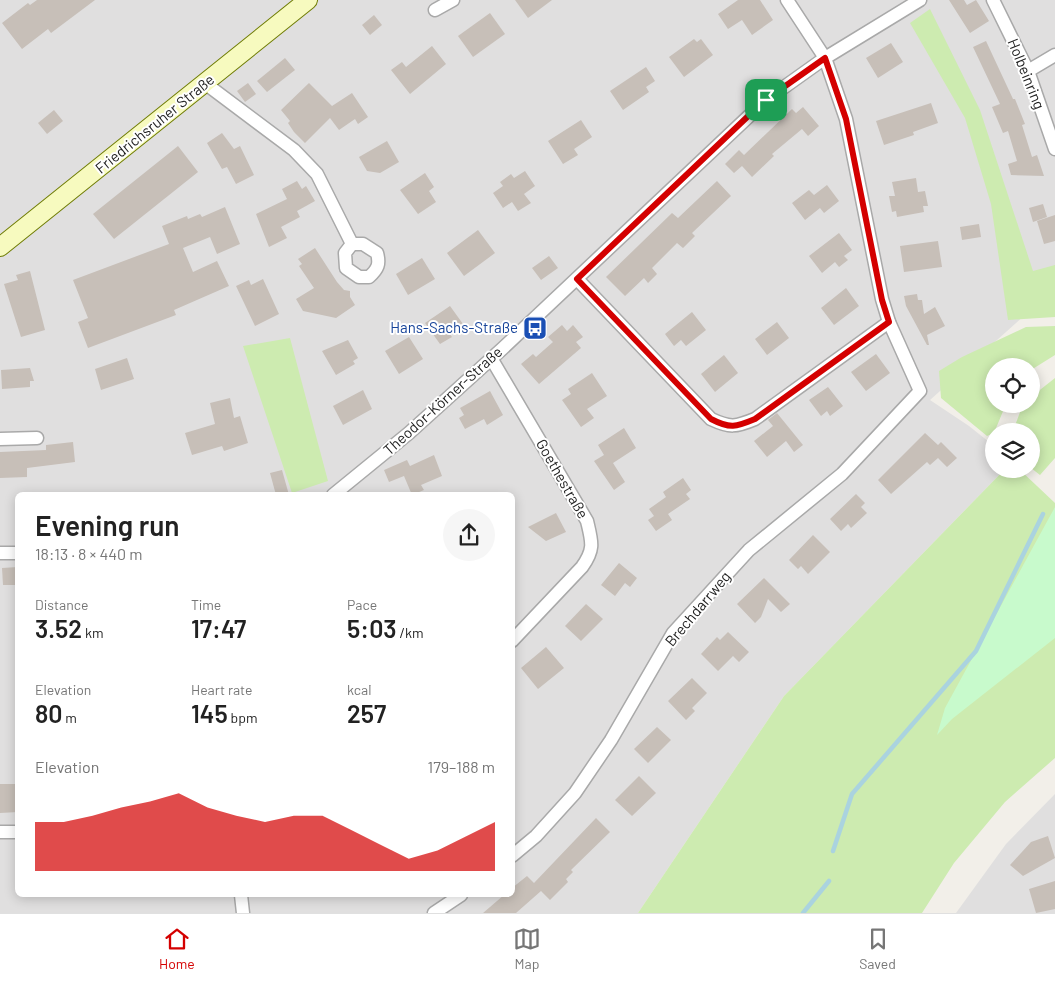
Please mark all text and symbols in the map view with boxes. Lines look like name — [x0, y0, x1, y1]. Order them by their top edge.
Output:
street label: Holbeinring — [1005, 36, 1049, 112]
street label: Friedrichsruher Straße — [91, 70, 217, 177]
pin — [745, 79, 787, 121]
icon: arrive — [752, 86, 780, 114]
bus stop icon: Hans-Sachs-Straße — [522, 315, 548, 341]
place label: Hans-Sachs-Straße — [390, 318, 518, 336]
street label: Theodor-Körner-Straße — [379, 342, 505, 458]
map controls — [985, 358, 1040, 478]
button: locate — [985, 358, 1040, 413]
button: layers — [985, 423, 1040, 478]
street label: Goethestraße — [533, 436, 593, 521]
text: Evening run — [35, 508, 180, 542]
button: share — [443, 509, 495, 561]
text: 18:13 · 8 × 440 m — [35, 544, 143, 563]
street label: Brechdarrweg — [661, 567, 734, 650]
text: Distance — [35, 596, 88, 613]
text: Time — [191, 596, 221, 613]
text: Pace — [347, 596, 377, 613]
text: 3.52 — [35, 613, 82, 643]
text: 17:47 — [191, 613, 246, 643]
text: 5:03 — [347, 613, 397, 643]
text: km — [82, 624, 104, 641]
text: /km — [397, 624, 424, 641]
text: Elevation — [35, 681, 91, 698]
text: Heart rate — [191, 681, 252, 698]
text: kcal — [347, 681, 371, 698]
text: 80 — [35, 698, 63, 728]
text: 145 — [191, 698, 228, 728]
text: 257 — [347, 698, 386, 728]
text: m — [63, 709, 77, 726]
text: bpm — [228, 709, 257, 726]
text: Elevation — [35, 757, 99, 776]
text: 179–188 m — [428, 757, 495, 776]
tab: Home — [159, 925, 195, 972]
tab: Map — [513, 925, 541, 972]
tab: Saved — [859, 925, 896, 972]

